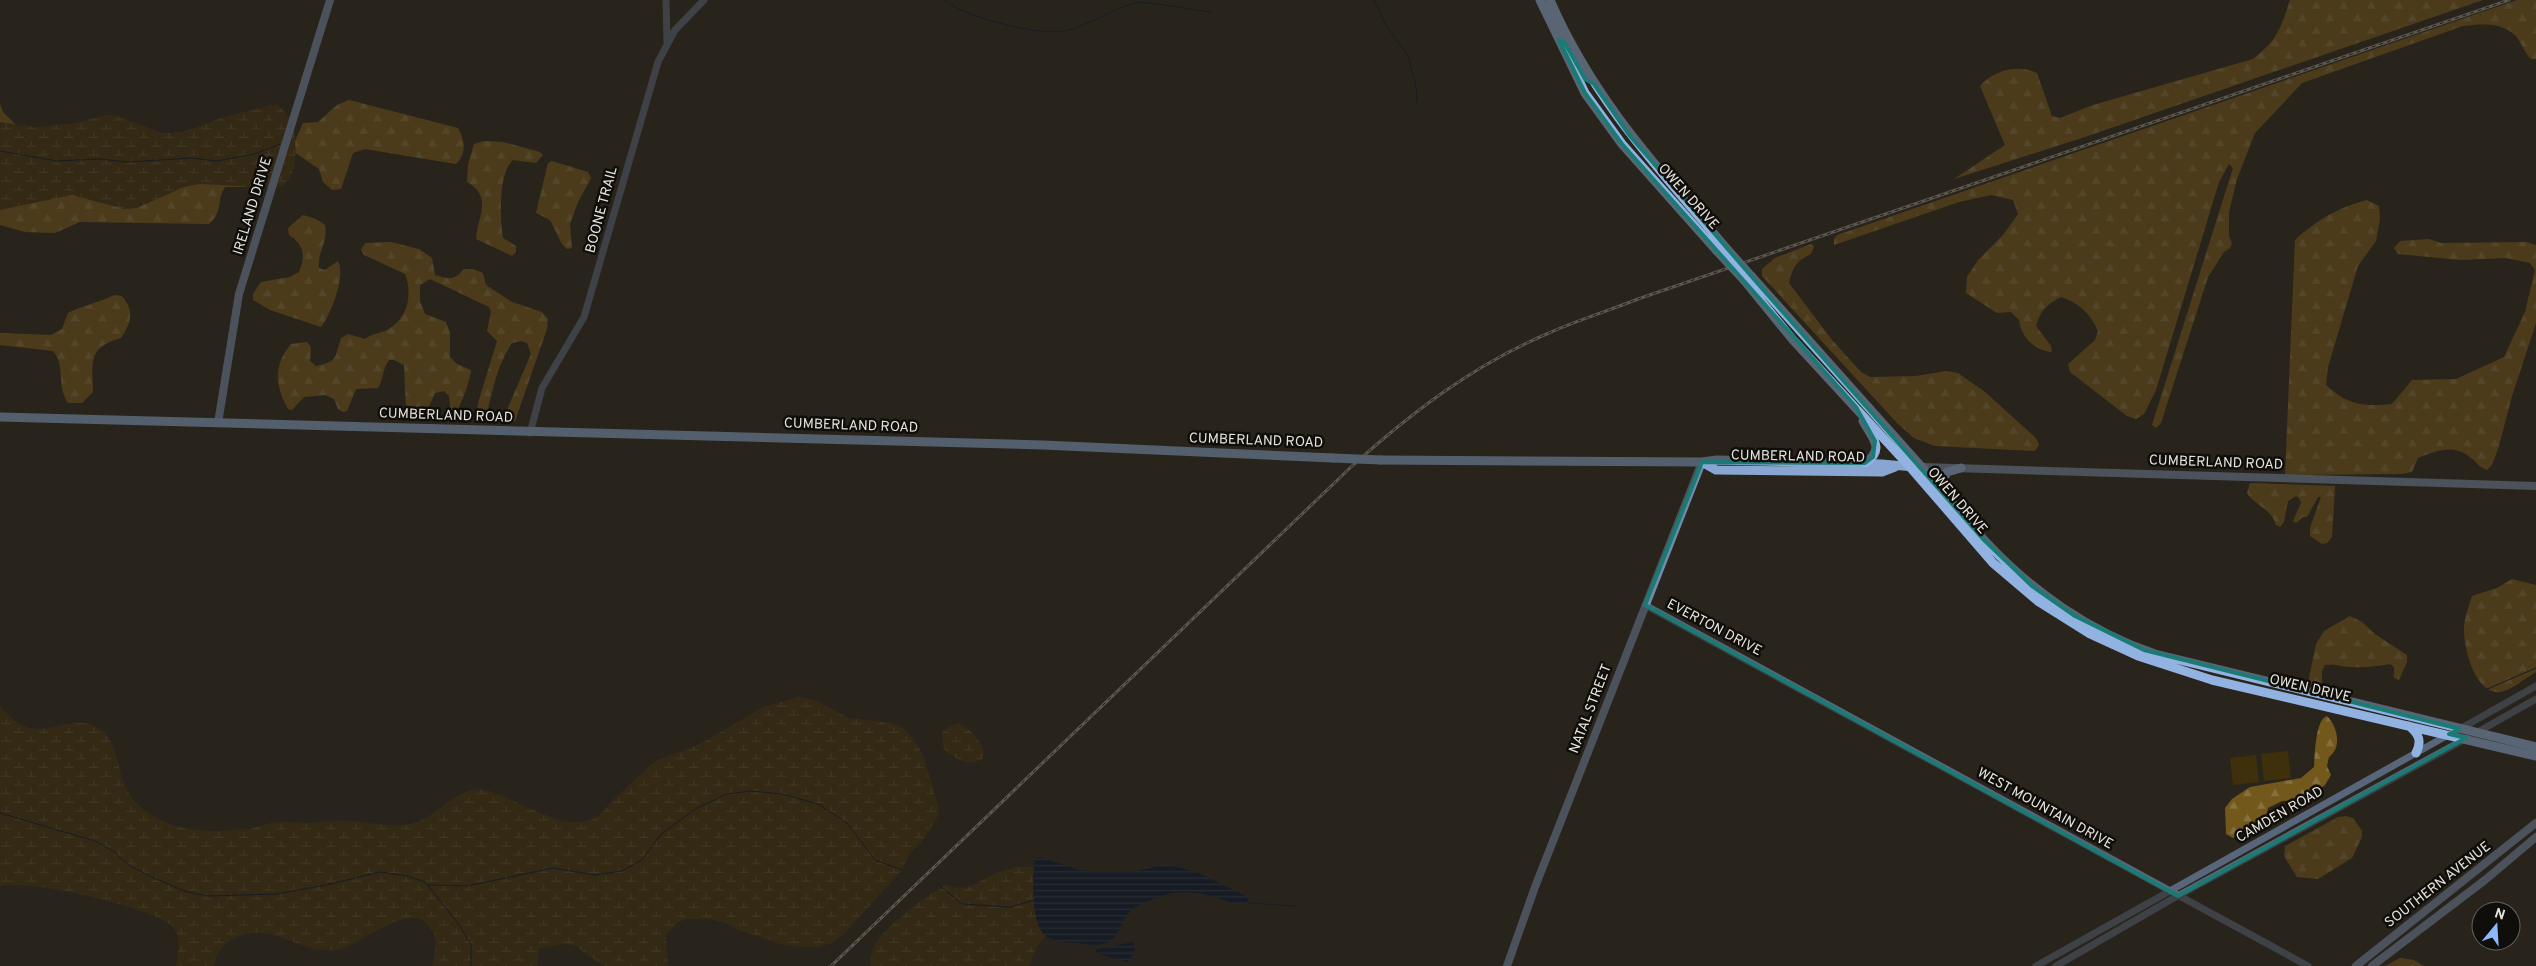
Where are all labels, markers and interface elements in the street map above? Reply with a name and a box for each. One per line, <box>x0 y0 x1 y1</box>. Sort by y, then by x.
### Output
street label: IRELAND DRIVE <box>230 155 276 257</box>
street label: OWEN DRIVE <box>1654 161 1722 233</box>
street label: BOONE TRAIL <box>582 165 622 255</box>
street label: CUMBERLAND ROAD <box>379 405 513 427</box>
street label: CUMBERLAND ROAD <box>784 415 918 437</box>
street label: CUMBERLAND ROAD <box>1189 430 1323 452</box>
street label: CUMBERLAND ROAD <box>1731 447 1865 467</box>
street label: CUMBERLAND ROAD <box>2149 452 2283 474</box>
street label: OWEN DRIVE <box>1923 464 1991 538</box>
street label: EVERTON DRIVE <box>1664 596 1764 660</box>
street label: NATAL STREET <box>1566 662 1616 756</box>
street label: OWEN DRIVE <box>2268 671 2352 707</box>
street label: WEST MOUNTAIN DRIVE <box>1974 765 2116 853</box>
street label: CAMDEN ROAD <box>2233 783 2327 847</box>
street label: SOUTHERN AVENUE <box>2382 838 2494 932</box>
north arrow <box>2471 901 2521 951</box>
text: N <box>2492 905 2507 925</box>

